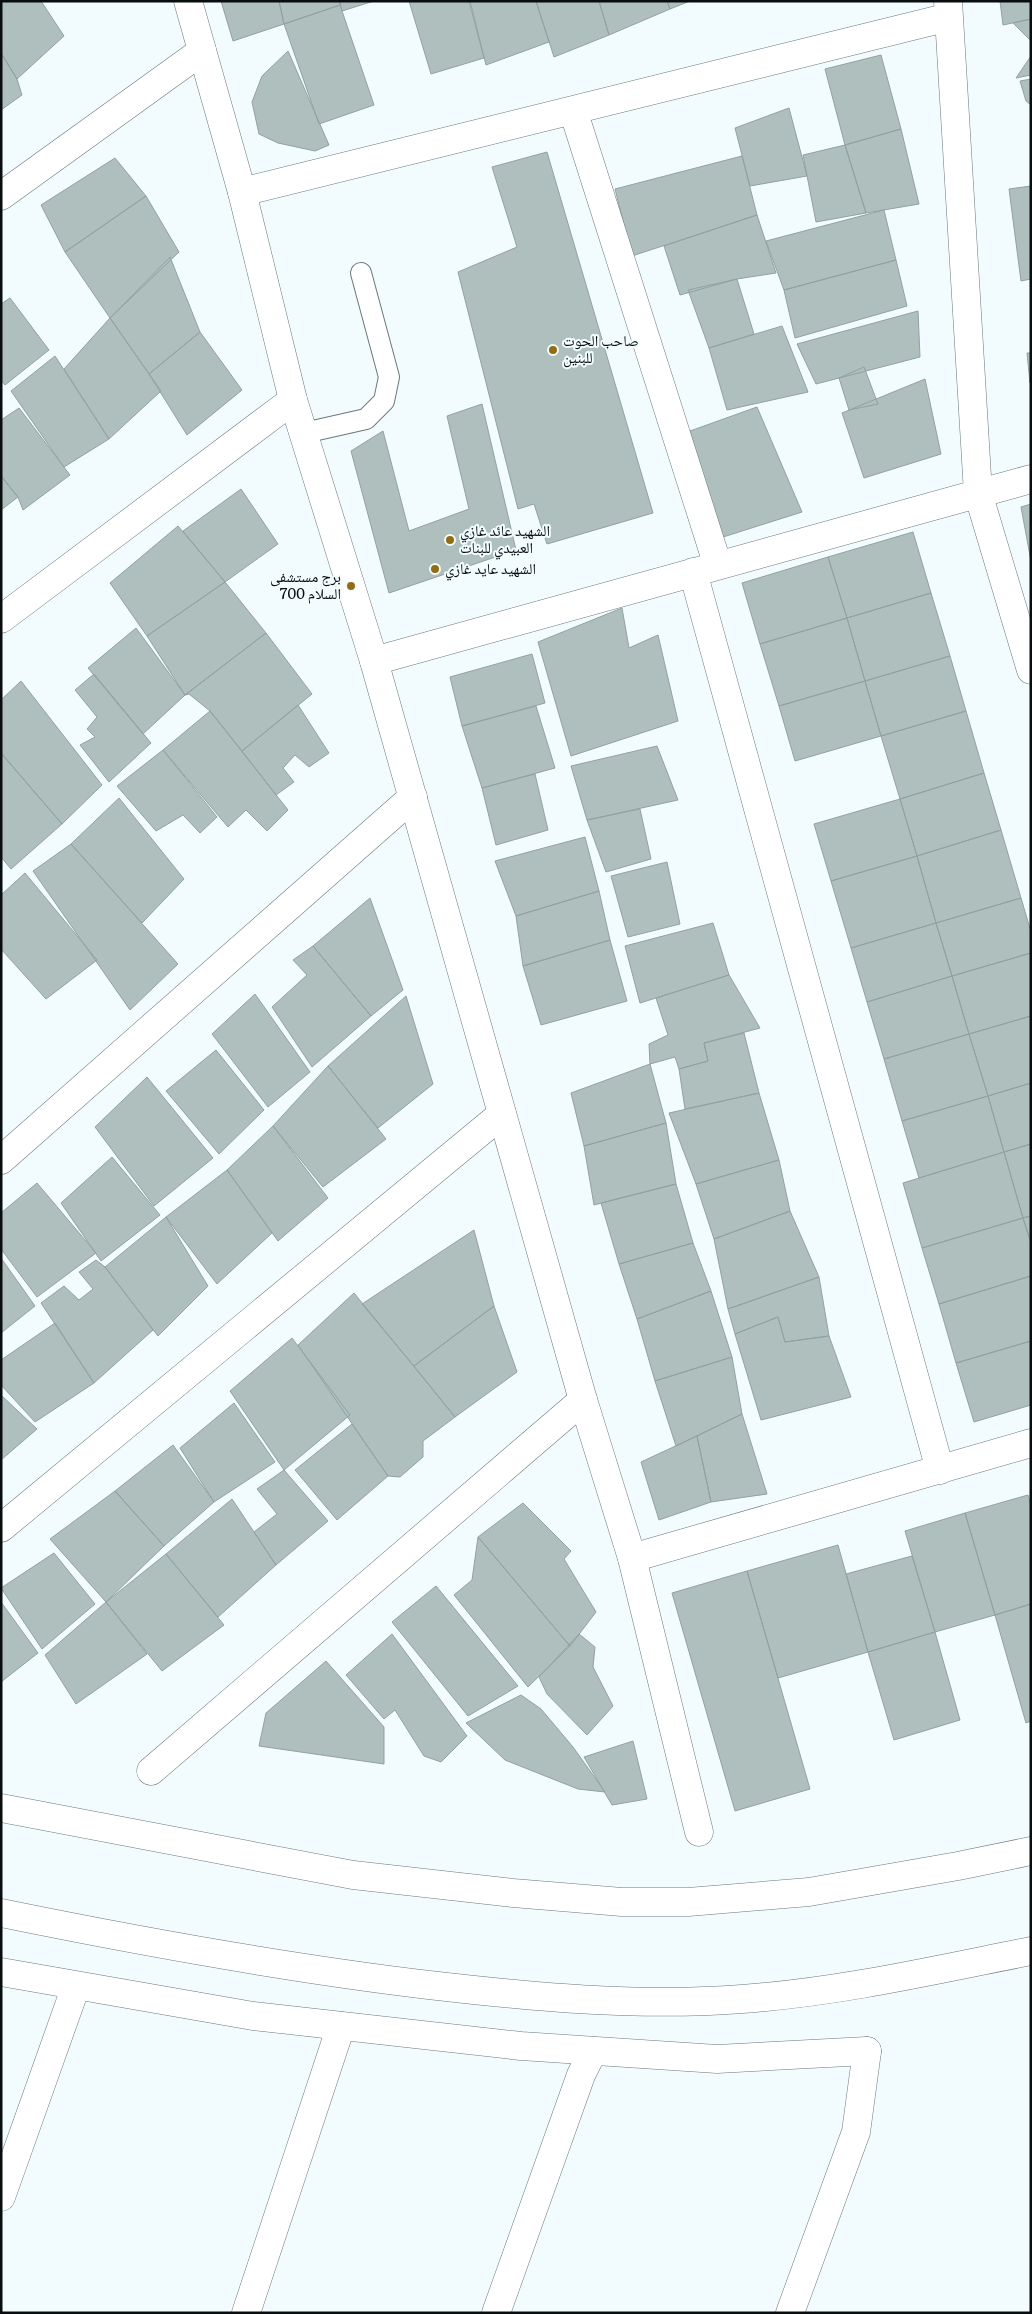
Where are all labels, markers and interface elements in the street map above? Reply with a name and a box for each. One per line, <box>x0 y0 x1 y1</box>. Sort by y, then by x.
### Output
place label: صاحب الحوت للبنين <box>563 328 639 368</box>
marker: صاحب الحوت للبنين <box>547 344 559 356</box>
place label: الشهيد عائد غازي العبيدي للبنات <box>460 518 550 560</box>
marker: الشهيد عائد غازي العبيدي للبنات <box>444 534 456 546</box>
place label: الشهيد عايد غازي <box>445 556 536 581</box>
marker: الشهيد عايد غازي <box>429 563 441 575</box>
place label: برج مستشفى السلام 700 <box>270 564 341 604</box>
marker: برج مستشفى السلام 700 <box>345 580 357 592</box>

